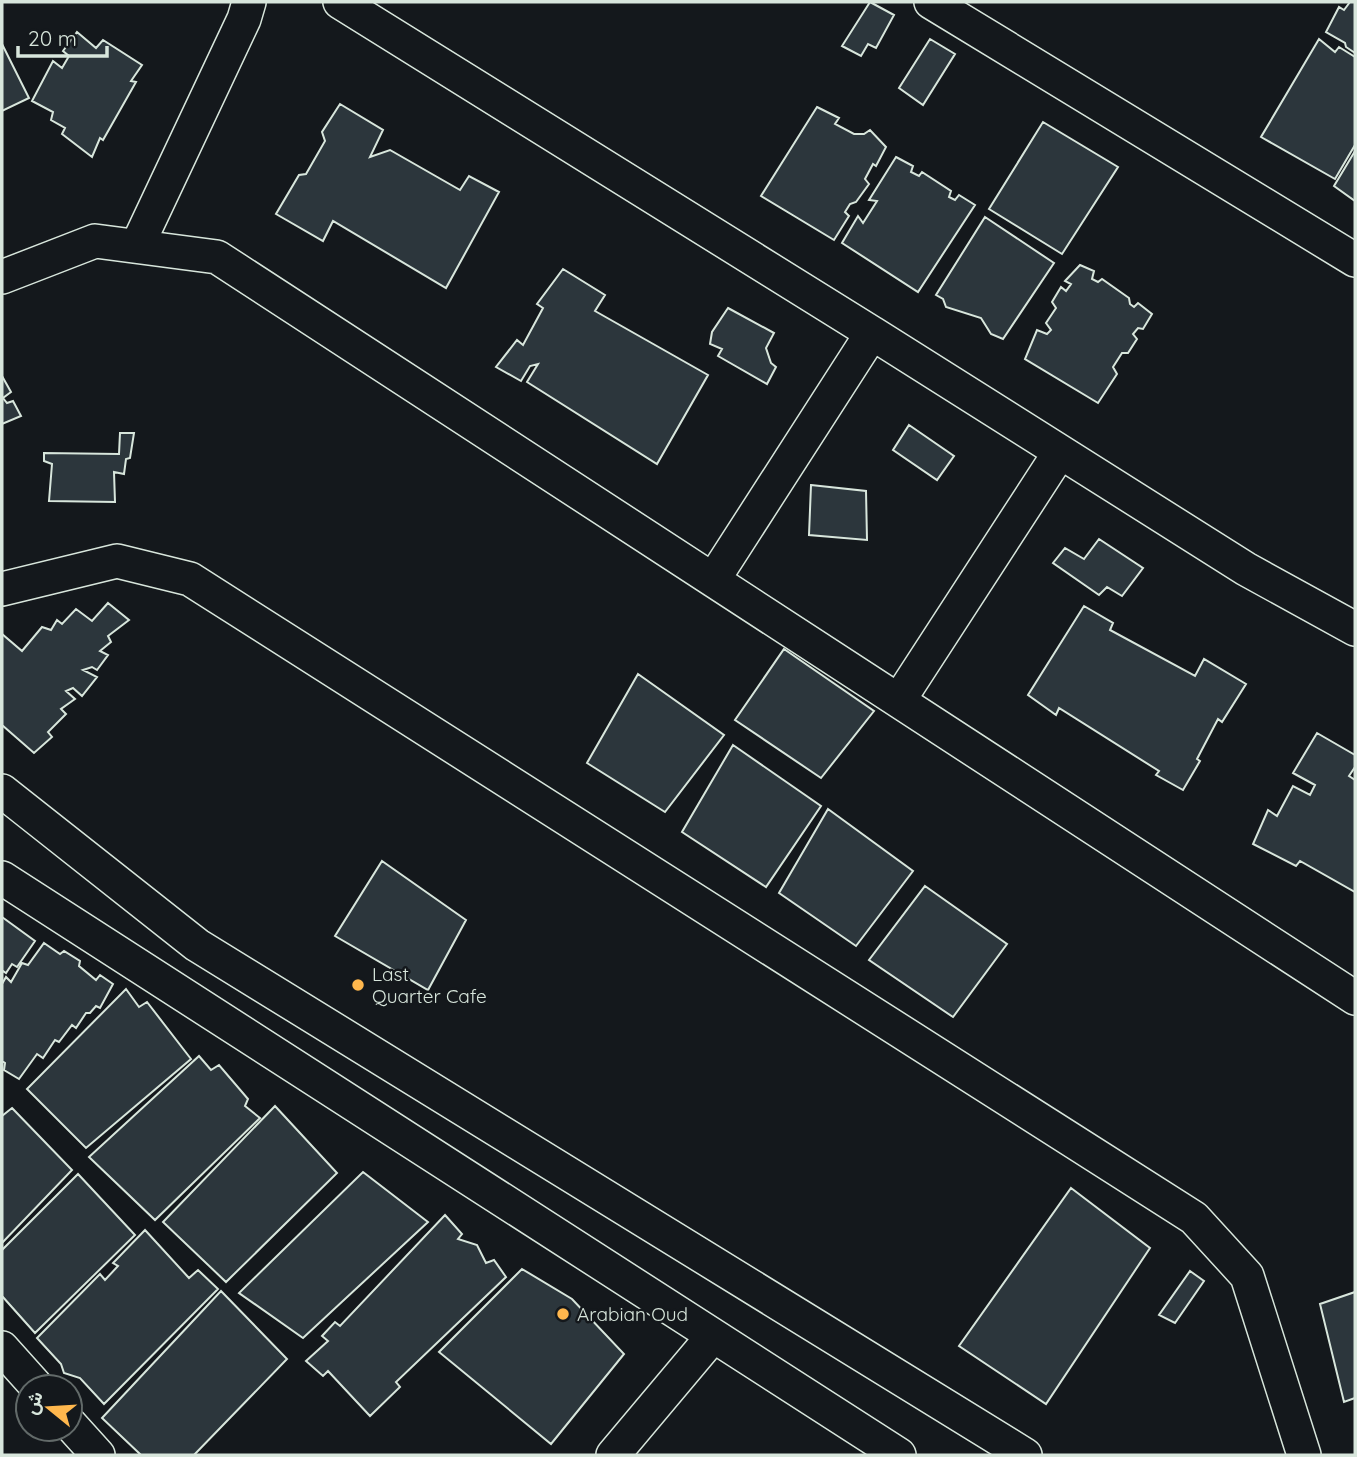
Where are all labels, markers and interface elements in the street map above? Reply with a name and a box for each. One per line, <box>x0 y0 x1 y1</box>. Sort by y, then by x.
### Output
scale bar <box>18 14 107 58</box>
text: 20 m <box>28 25 77 51</box>
place label: Last Quarter Cafe <box>372 962 487 1008</box>
marker: Last Quarter Cafe <box>350 977 366 993</box>
place label: Arabian Oud <box>577 1302 688 1326</box>
marker: Arabian Oud <box>555 1306 571 1322</box>
north arrow <box>14 1373 84 1443</box>
text: ش <box>18 1388 48 1417</box>

